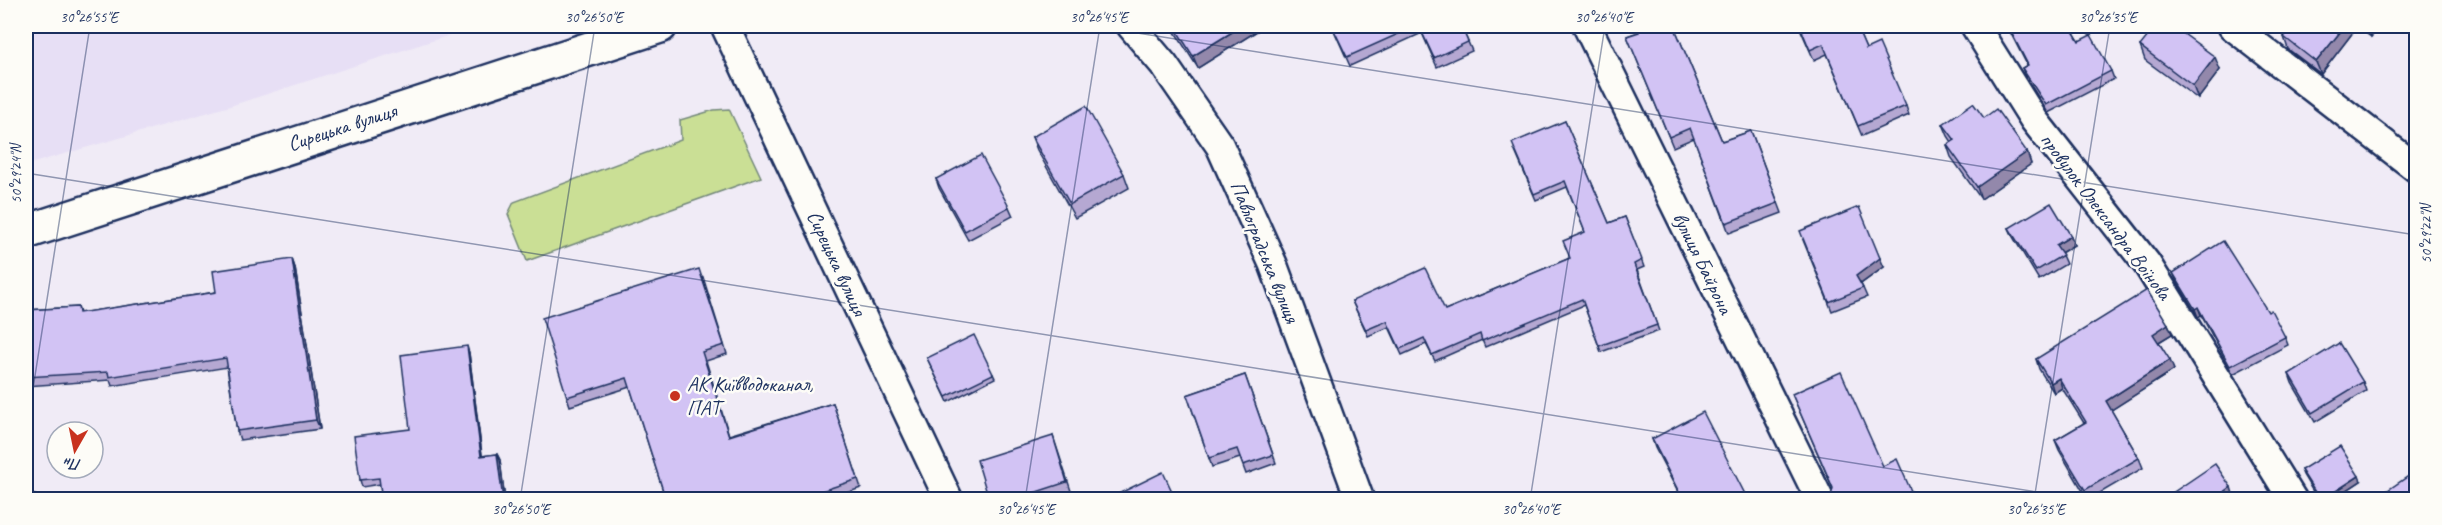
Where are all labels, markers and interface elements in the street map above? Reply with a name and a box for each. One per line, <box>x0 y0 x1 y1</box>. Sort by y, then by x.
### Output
text: 30°26'55"E <box>60 8 120 27</box>
text: 30°26'50"E <box>565 8 625 27</box>
text: 30°26'45"E <box>1070 8 1130 27</box>
text: 30°26'40"E <box>1575 8 1635 27</box>
text: 30°26'35"E <box>2079 8 2139 27</box>
street label: Сирецька вулиця <box>284 97 401 157</box>
street label: провулок Олександра Воїнова <box>2035 127 2178 306</box>
text: 50°29'24"N <box>7 141 26 204</box>
street label: Павлоградська вулиця <box>1225 177 1306 328</box>
text: 50°29'22"N <box>2417 201 2436 264</box>
street label: Сирецька вулиця <box>801 206 873 321</box>
street label: вулиця Байрона <box>1667 208 1740 320</box>
place label: АК Київводоканал, ПАТ <box>687 371 813 421</box>
marker: АК Київводоканал, ПАТ <box>668 389 682 403</box>
north arrow <box>45 420 105 480</box>
text: Пн <box>62 452 83 475</box>
text: 30°26'50"E <box>492 500 552 519</box>
text: 30°26'45"E <box>997 500 1057 519</box>
text: 30°26'40"E <box>1502 500 1562 519</box>
text: 30°26'35"E <box>2007 500 2067 519</box>

